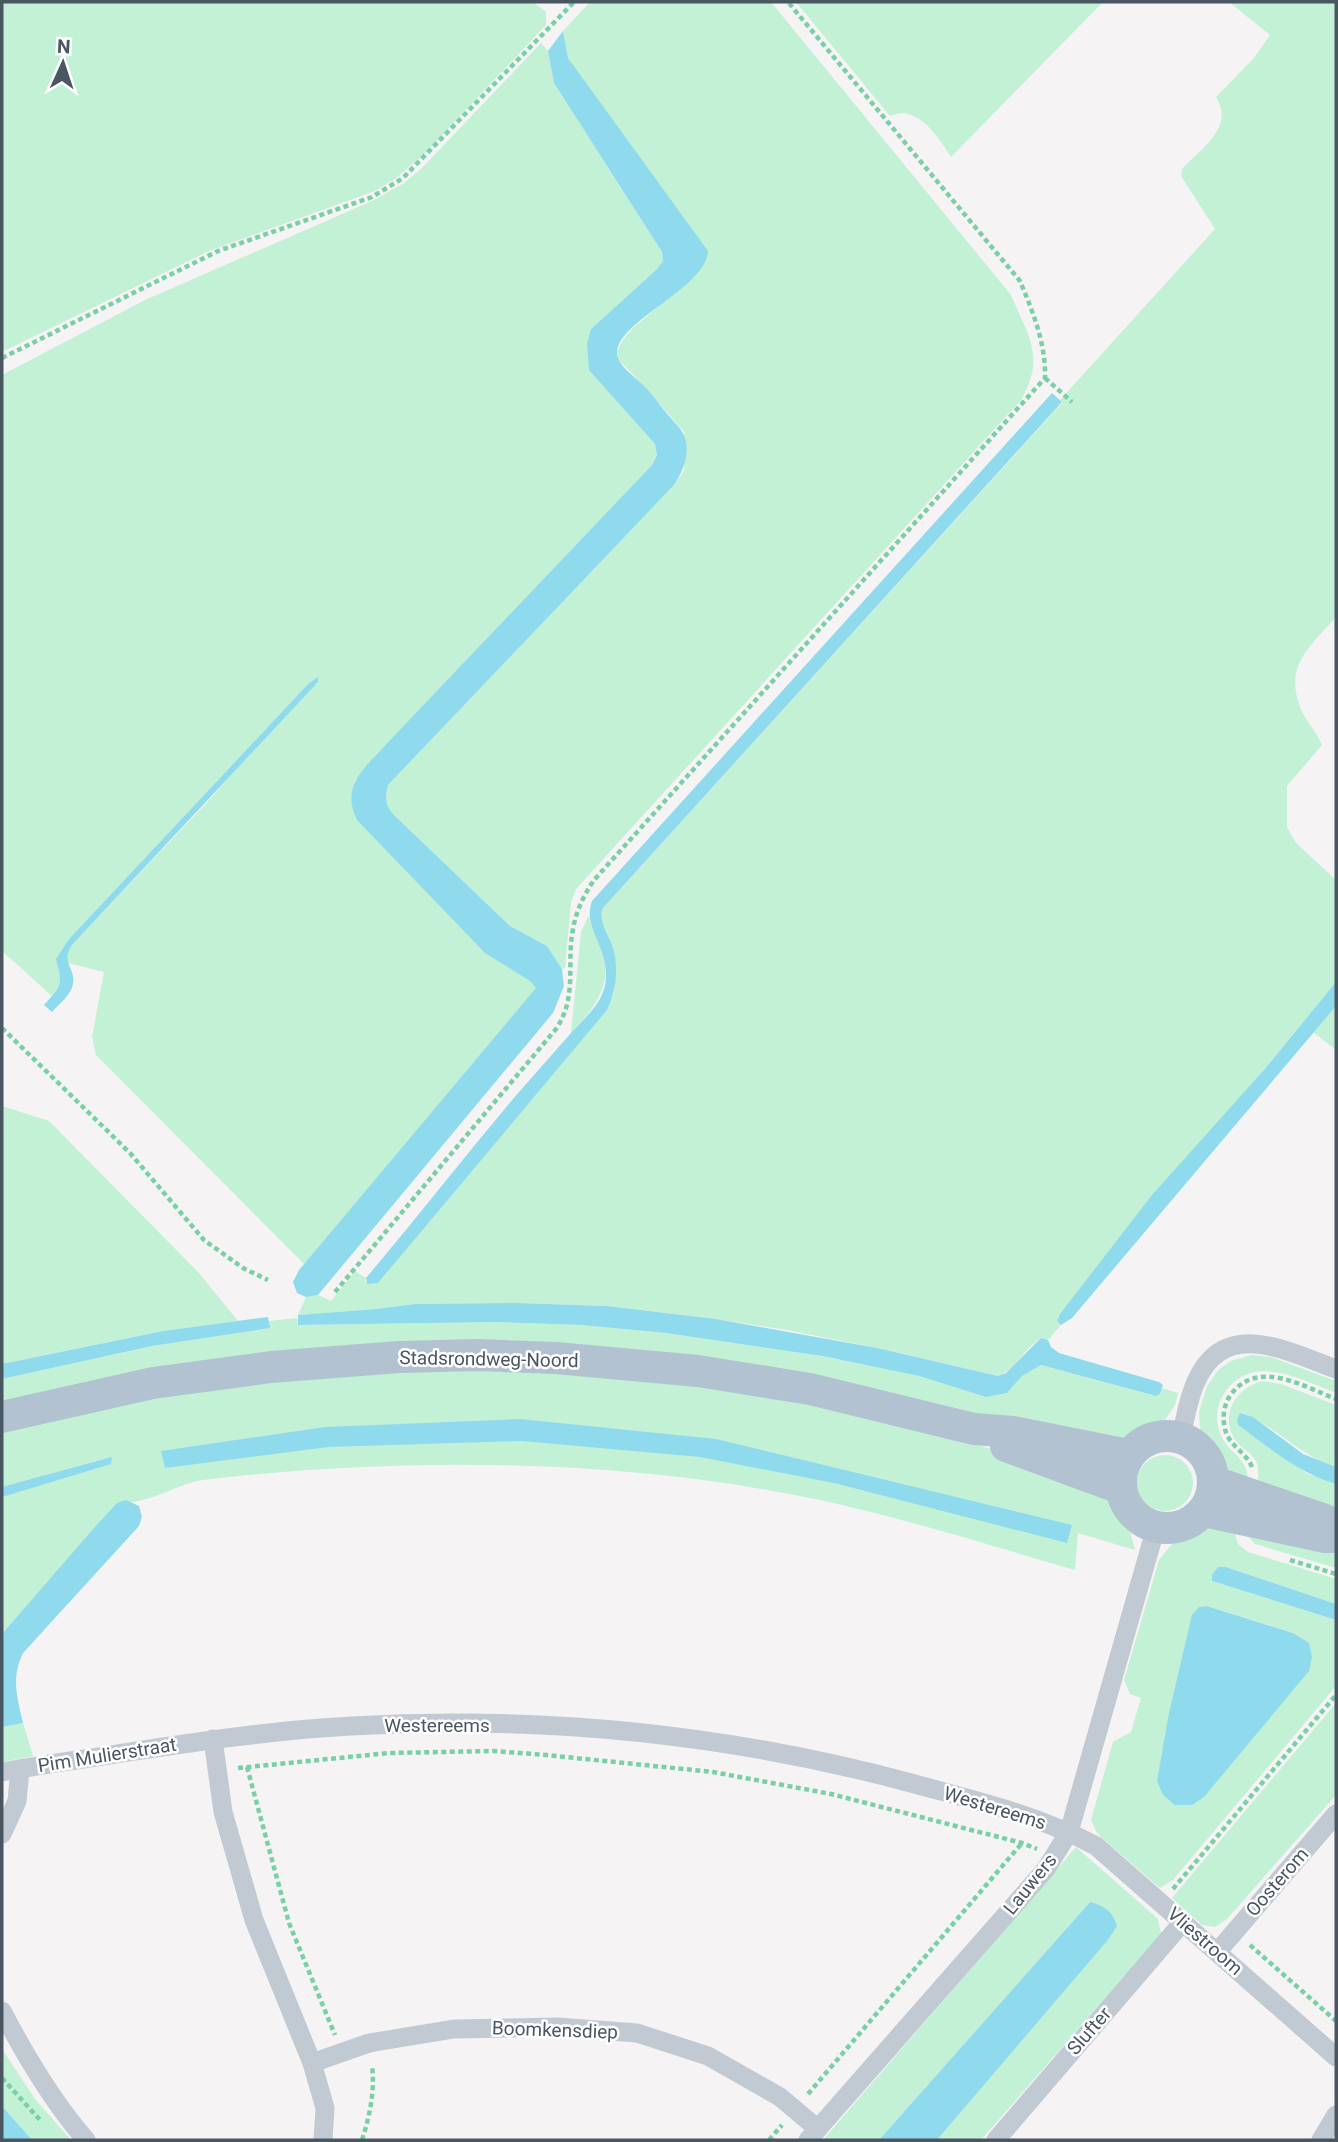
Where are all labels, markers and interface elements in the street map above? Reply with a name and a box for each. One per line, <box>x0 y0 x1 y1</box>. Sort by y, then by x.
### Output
north arrow <box>28 28 98 98</box>
text: N <box>57 35 71 58</box>
street label: Stadsrondweg-Noord <box>399 1346 579 1372</box>
street label: Westereems <box>384 1714 490 1737</box>
street label: Pim Mulierstraat <box>36 1733 178 1777</box>
street label: Westereems <box>941 1782 1049 1834</box>
street label: Oosterom <box>1241 1843 1313 1921</box>
street label: Lauwers <box>999 1849 1061 1919</box>
street label: Vliestroom <box>1163 1902 1247 1980</box>
street label: Slufter <box>1062 2002 1116 2060</box>
street label: Boomkensdiep <box>492 2016 618 2044</box>

